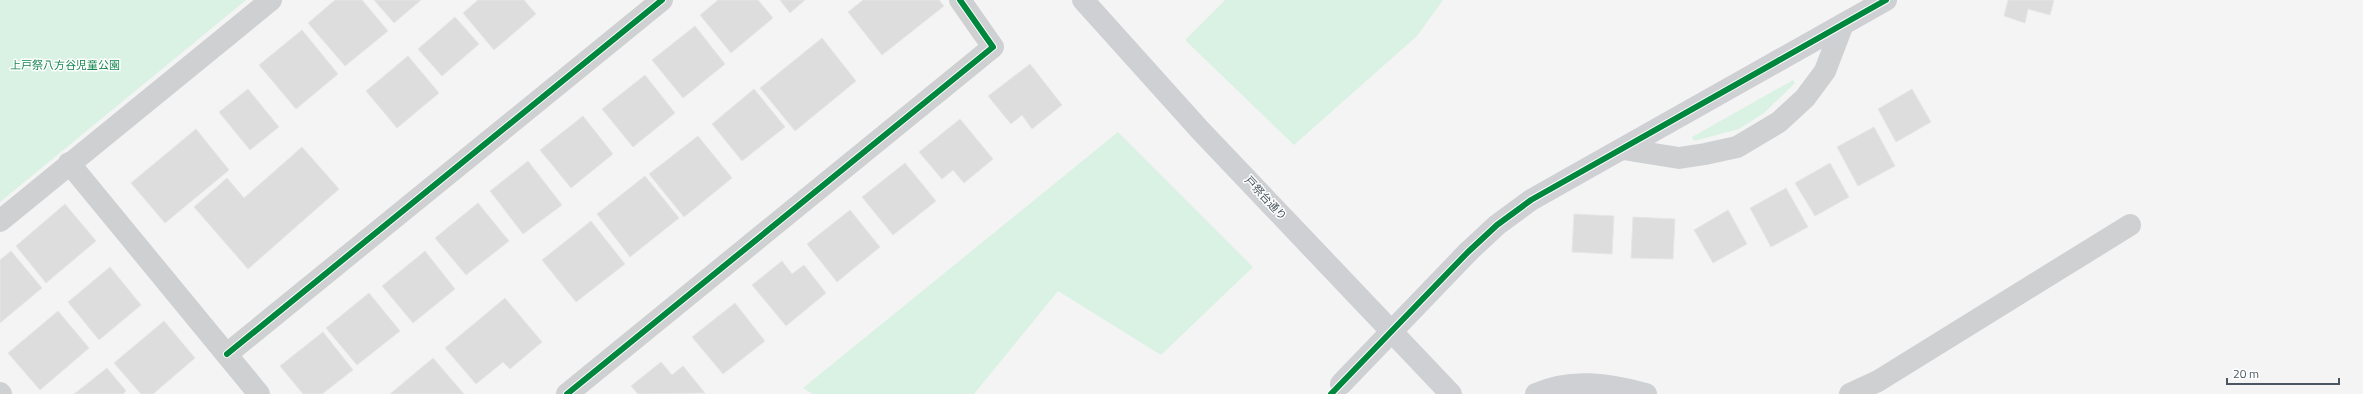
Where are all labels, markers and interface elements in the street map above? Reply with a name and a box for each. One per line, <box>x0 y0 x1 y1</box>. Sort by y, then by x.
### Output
park label: 上戸祭八方谷児童公園 <box>10 57 120 73</box>
street label: 戸祭台通り <box>1241 172 1291 224</box>
scale bar <box>2227 360 2339 386</box>
text: 20 m <box>2233 364 2259 383</box>

